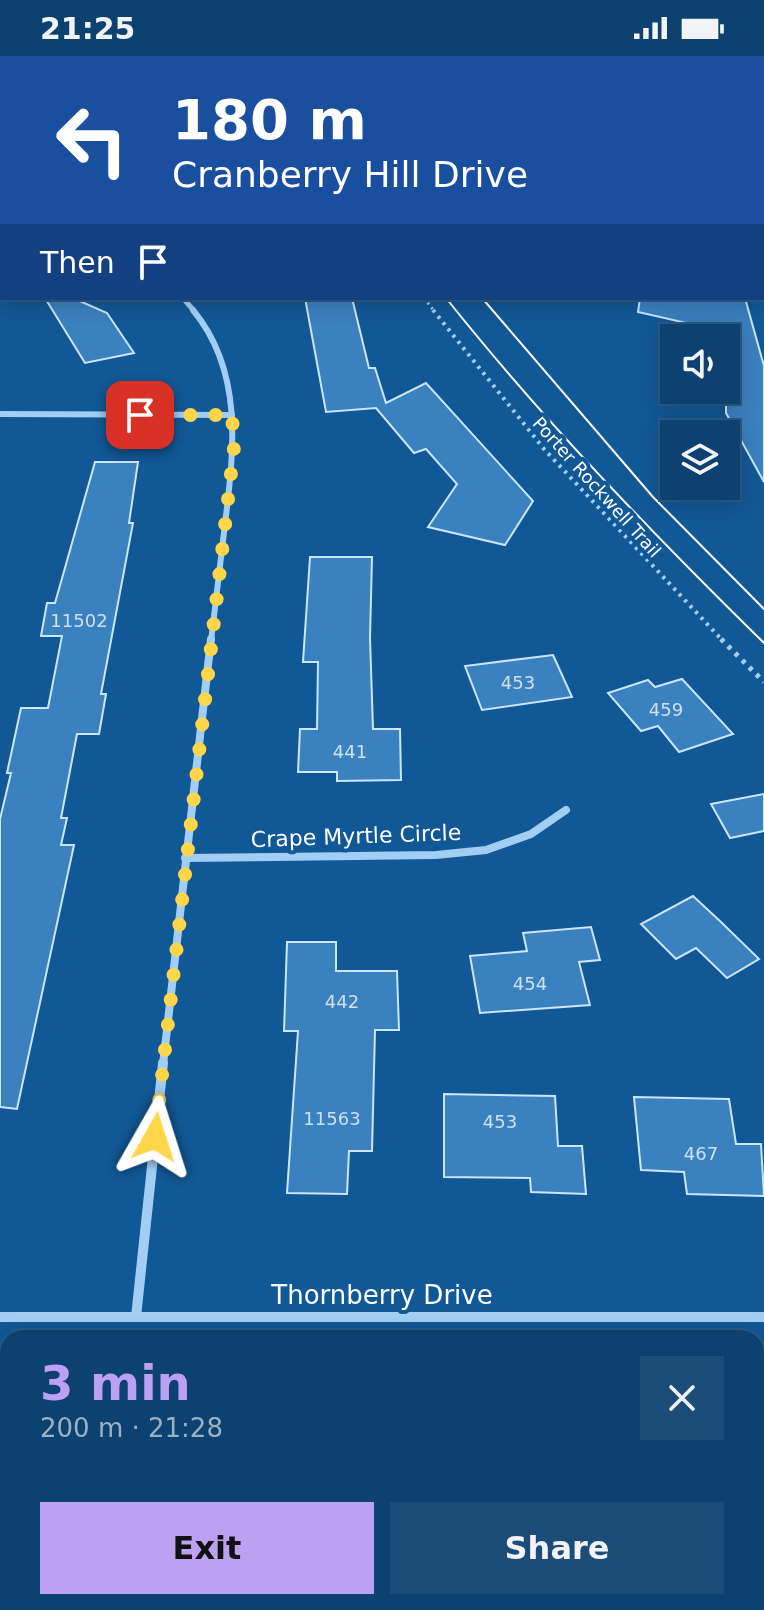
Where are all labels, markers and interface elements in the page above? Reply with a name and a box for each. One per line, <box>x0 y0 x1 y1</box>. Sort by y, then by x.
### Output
text: 21:25 <box>40 11 136 46</box>
text: 180 m <box>172 87 367 152</box>
icon: left <box>40 88 144 192</box>
text: Cranberry Hill Drive <box>172 154 528 195</box>
icon: arrive <box>131 240 175 284</box>
text: Then <box>40 245 115 280</box>
map controls <box>660 324 740 500</box>
button: sound <box>660 324 740 404</box>
pin <box>106 381 174 449</box>
icon: arrive <box>118 393 162 437</box>
street label: Porter Rockwell Trail <box>529 413 665 561</box>
button: layers <box>660 420 740 500</box>
house number: 11502 <box>50 610 108 631</box>
house number: 453 <box>501 672 535 693</box>
house number: 459 <box>649 699 683 720</box>
house number: 441 <box>333 741 367 762</box>
street label: Crape Myrtle Circle <box>250 820 462 852</box>
house number: 454 <box>513 973 547 994</box>
house number: 442 <box>325 991 359 1012</box>
position arrow <box>113 1095 197 1179</box>
house number: 11563 <box>303 1108 361 1129</box>
house number: 453 <box>483 1111 517 1132</box>
house number: 467 <box>684 1143 718 1164</box>
street label: Thornberry Drive <box>270 1280 493 1310</box>
text: 3 min <box>40 1355 191 1411</box>
button: close <box>640 1356 724 1440</box>
text: 200 m · 21:28 <box>40 1413 223 1443</box>
button: Exit <box>40 1502 374 1594</box>
button: Share <box>390 1502 724 1594</box>

